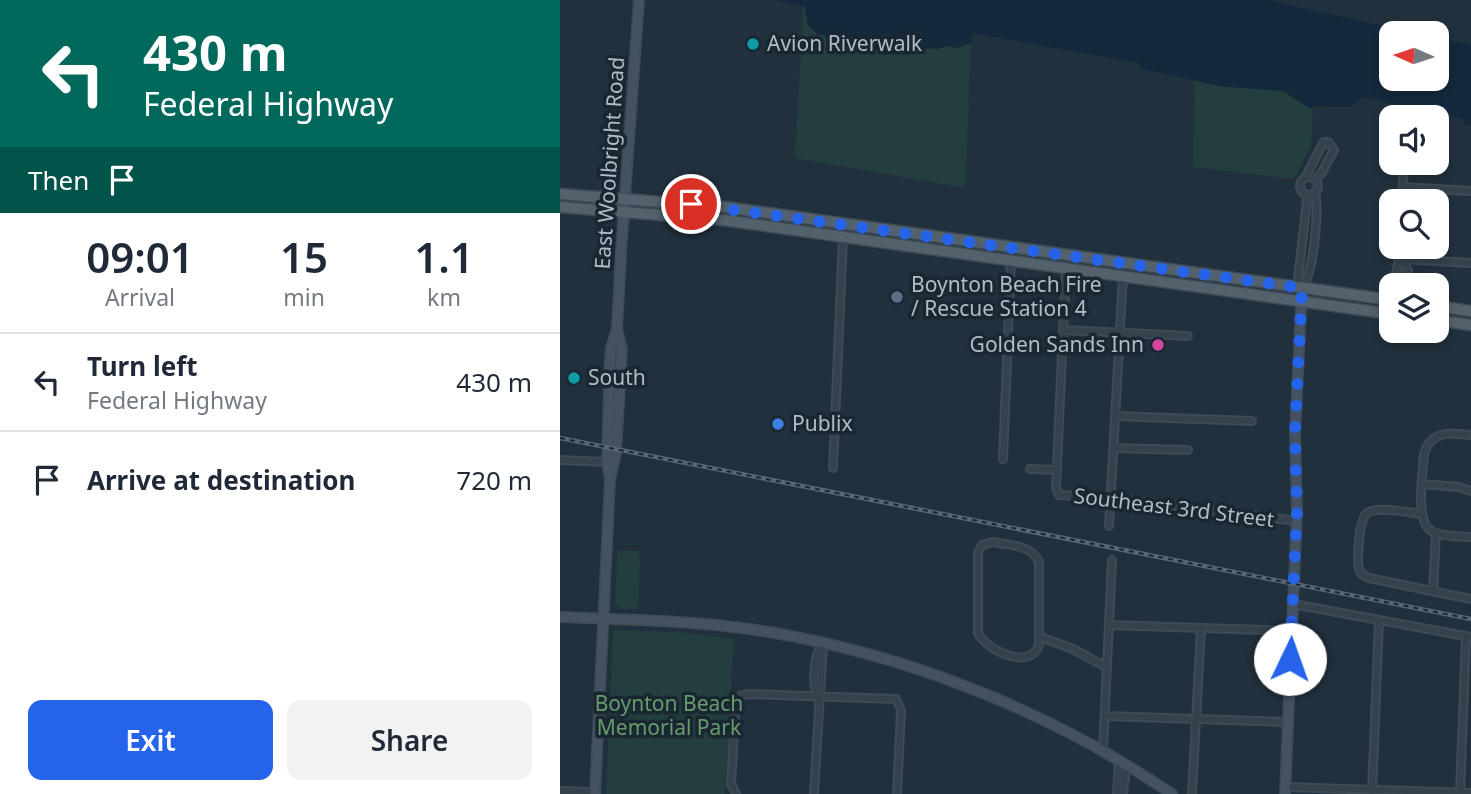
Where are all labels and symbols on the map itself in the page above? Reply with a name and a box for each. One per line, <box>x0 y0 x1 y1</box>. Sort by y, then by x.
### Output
north arrow <box>1379 21 1449 91</box>
place label: Avion Riverwalk <box>767 29 923 57</box>
marker: Avion Riverwalk <box>745 36 761 52</box>
street label: East Woolbright Road <box>588 56 630 270</box>
pin <box>661 174 721 234</box>
place label: Boynton Beach Fire / Rescue Station 4 <box>911 270 1102 322</box>
marker: Boynton Beach Fire / Rescue Station 4 <box>889 289 905 305</box>
place label: Golden Sands Inn <box>970 330 1144 358</box>
marker: Golden Sands Inn <box>1150 337 1166 353</box>
place label: South <box>588 363 646 391</box>
marker: South <box>566 370 582 386</box>
place label: Publix <box>792 409 853 437</box>
marker: Publix <box>770 416 786 432</box>
street label: Southeast 3rd Street <box>1072 481 1276 533</box>
position arrow <box>1253 622 1327 696</box>
park label: Boynton Beach Memorial Park <box>595 689 743 741</box>

